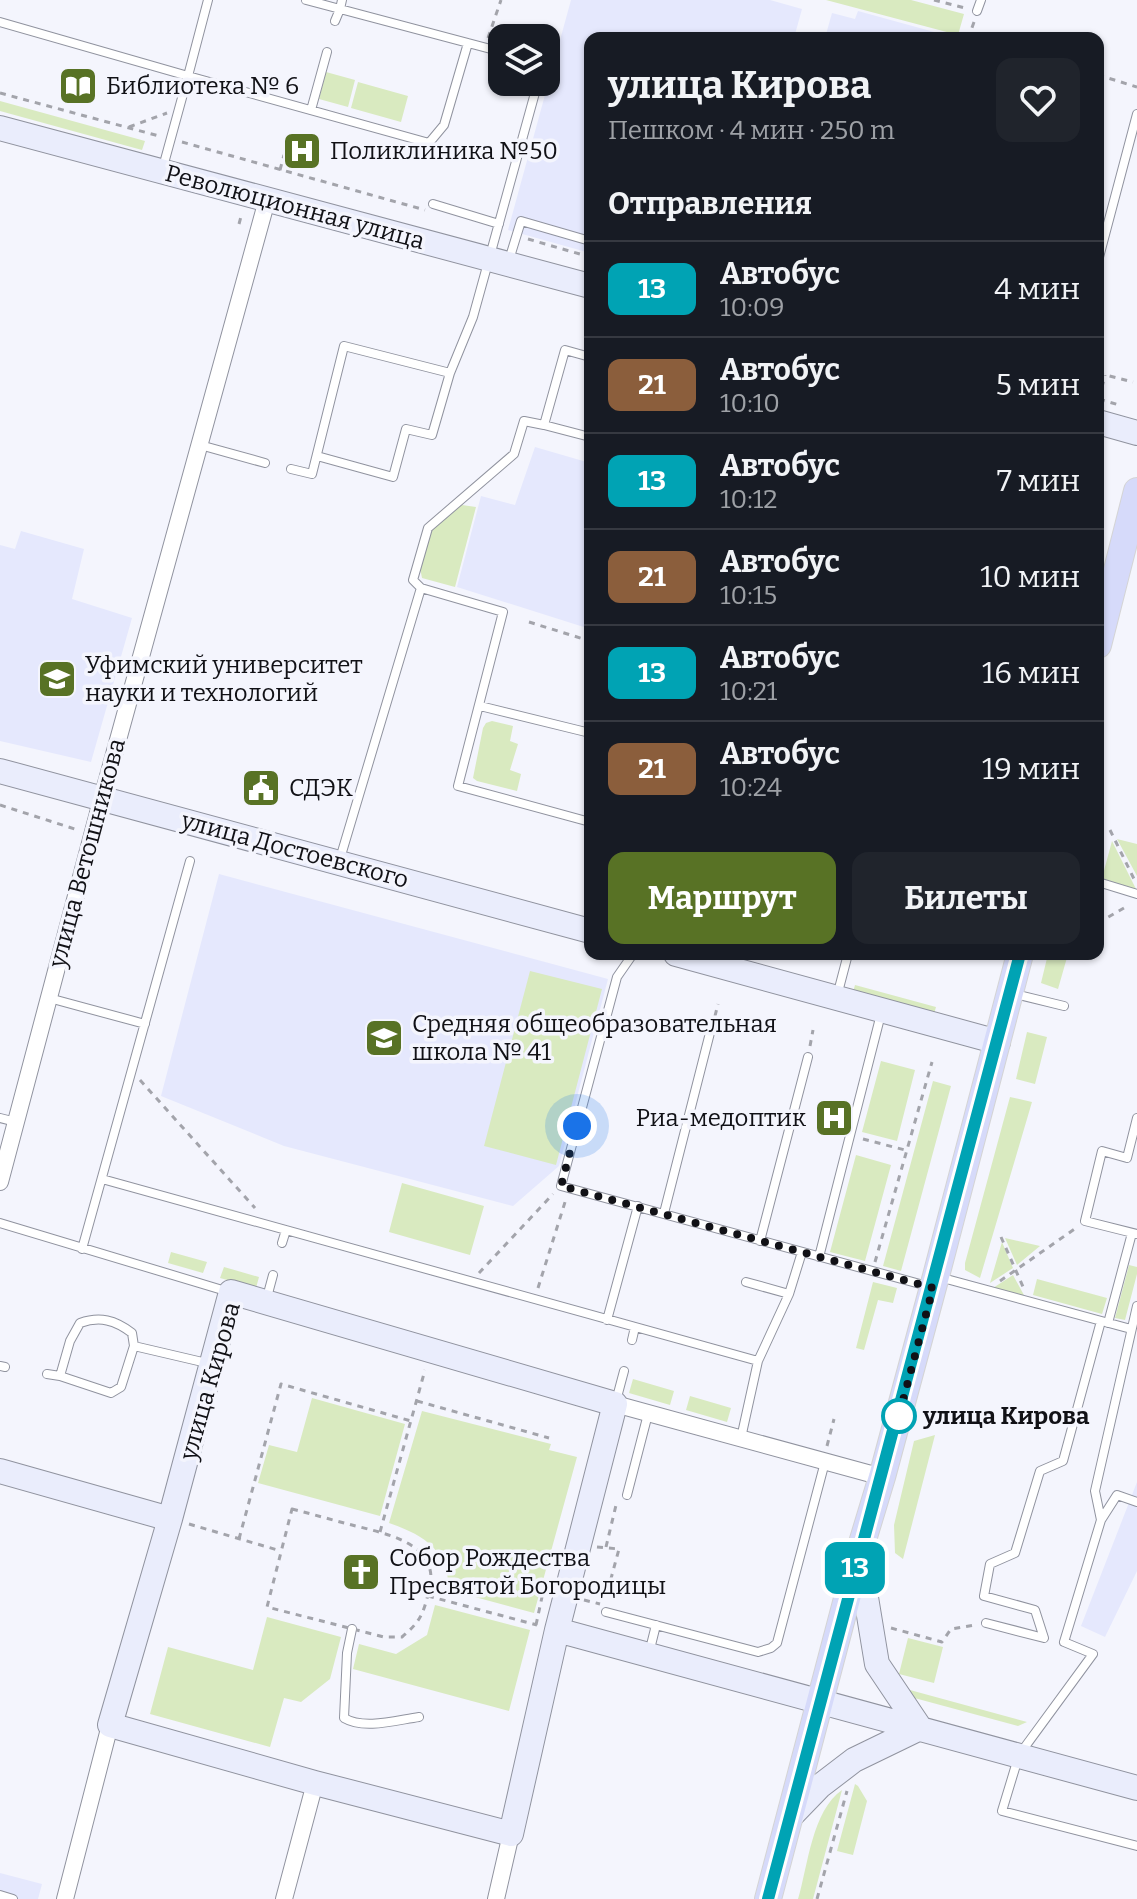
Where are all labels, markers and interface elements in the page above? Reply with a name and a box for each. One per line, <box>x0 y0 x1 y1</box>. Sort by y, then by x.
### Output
map controls <box>488 24 560 96</box>
button: layers <box>488 24 560 96</box>
button: heart <box>996 58 1080 142</box>
text: улица Кирова <box>608 62 871 108</box>
library icon: Библиотека № 6 <box>57 65 99 107</box>
place label: Библиотека № 6 <box>106 72 299 100</box>
text: Пешком · 4 мин · 250 m <box>608 115 895 146</box>
hospital icon: Поликлиника №50 <box>281 130 323 172</box>
place label: Поликлиника №50 <box>330 137 558 165</box>
street label: Революционная улица <box>162 159 428 255</box>
text: Отправления <box>608 186 812 222</box>
text: Автобус <box>720 256 840 292</box>
text: 4 мин <box>994 271 1080 307</box>
text: 13 <box>638 272 666 305</box>
text: 10:09 <box>720 292 785 323</box>
text: Автобус <box>720 352 840 388</box>
text: 5 мин <box>996 367 1080 403</box>
text: 21 <box>638 368 666 401</box>
text: 10:10 <box>720 388 780 419</box>
text: Автобус <box>720 448 840 484</box>
text: 7 мин <box>997 463 1080 499</box>
text: 13 <box>638 464 666 497</box>
text: 10:12 <box>720 484 777 515</box>
text: Автобус <box>720 544 840 580</box>
text: 10 мин <box>980 559 1080 595</box>
text: 21 <box>638 560 666 593</box>
text: 10:15 <box>720 580 777 611</box>
text: Автобус <box>720 640 840 676</box>
place label: Уфимский университет науки и технологий <box>85 651 363 707</box>
text: 16 мин <box>982 655 1080 691</box>
text: 13 <box>638 656 666 689</box>
school or university icon: Уфимский университет науки и технологий <box>36 658 78 700</box>
text: 10:21 <box>720 676 777 707</box>
street label: улица Ветошникова <box>43 735 131 972</box>
text: Автобус <box>720 736 840 772</box>
text: 19 мин <box>982 751 1080 787</box>
text: 21 <box>638 752 666 785</box>
public building icon: СДЭК <box>240 767 282 809</box>
text: 10:24 <box>720 772 782 803</box>
place label: СДЭК <box>289 774 353 802</box>
street label: улица Достоевского <box>178 806 411 894</box>
button: Маршрут <box>608 852 836 944</box>
button: Билеты <box>852 852 1080 944</box>
place label: Средняя общеобразовательная школа № 41 <box>412 1010 777 1066</box>
school or university icon: Средняя общеобразовательная школа № 41 <box>363 1017 405 1059</box>
hospital icon: Риа-медоптик <box>813 1097 855 1139</box>
place label: Риа-медоптик <box>636 1104 806 1132</box>
your location <box>557 1106 597 1146</box>
street label: улица Кирова <box>174 1299 246 1464</box>
marker: улица Кирова <box>882 1399 916 1433</box>
place label: улица Кирова <box>922 1402 1090 1430</box>
line badge: 13 <box>819 1542 891 1594</box>
place label: Собор Рождества Пресвятой Богородицы <box>389 1544 666 1600</box>
church icon: Собор Рождества Пресвятой Богородицы <box>340 1551 382 1593</box>
text: 13 <box>841 1551 869 1584</box>

